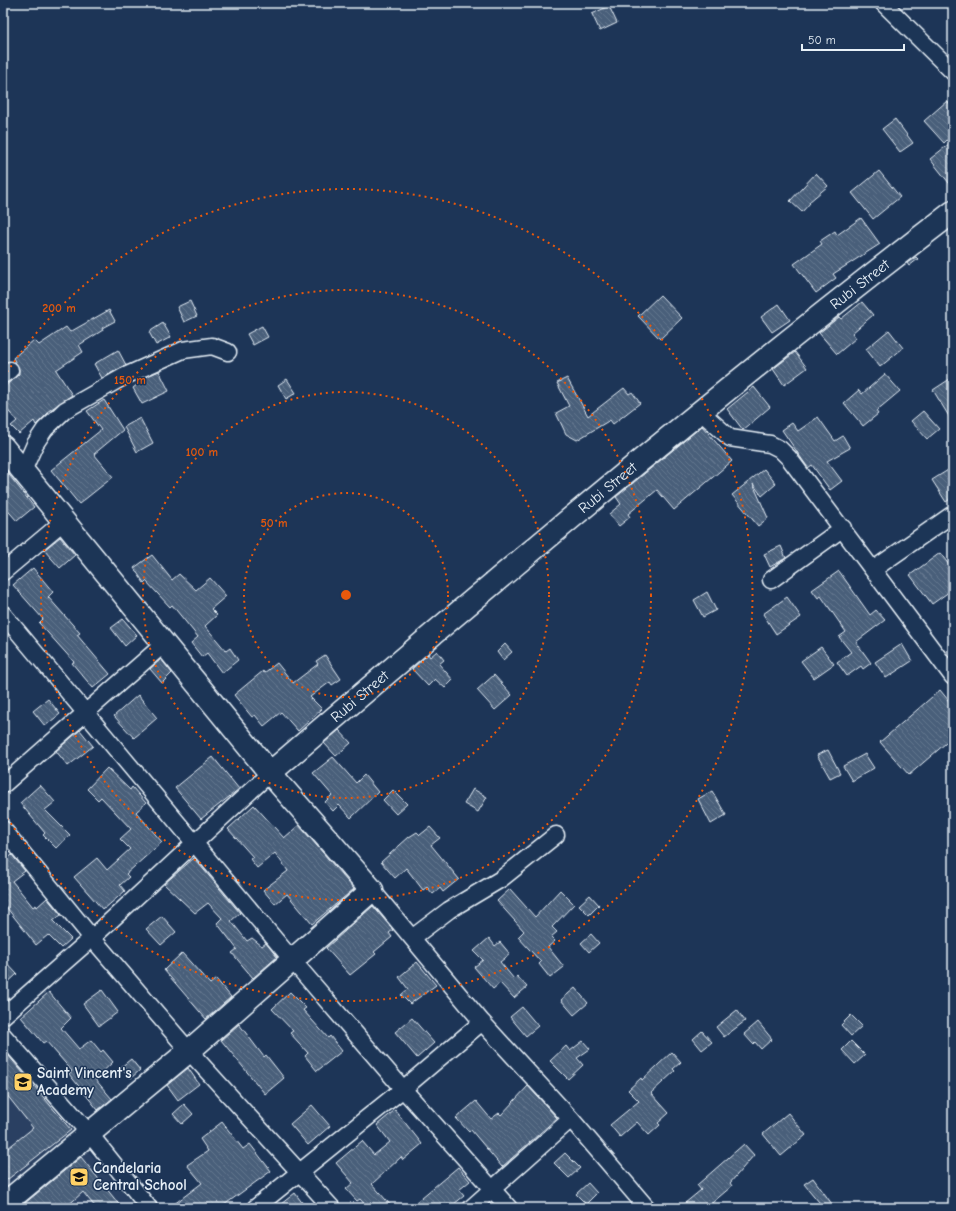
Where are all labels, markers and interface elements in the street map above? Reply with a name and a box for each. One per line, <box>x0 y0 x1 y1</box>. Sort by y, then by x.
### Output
scale bar <box>802 26 904 52</box>
text: 50 m <box>808 33 836 47</box>
street label: Rubi Street <box>826 255 894 313</box>
text: 200 m <box>42 301 76 315</box>
text: 150 m <box>114 373 146 387</box>
text: 100 m <box>186 445 218 459</box>
street label: Rubi Street <box>575 458 641 517</box>
text: 50 m <box>260 516 288 530</box>
centre of rings <box>339 588 353 602</box>
street label: Rubi Street <box>327 666 393 726</box>
place label: Saint Vincent's Academy <box>37 1064 132 1099</box>
school or university icon: Saint Vincent's Academy <box>12 1071 34 1093</box>
place label: Candelaria Central School <box>93 1159 187 1194</box>
school or university icon: Candelaria Central School <box>68 1166 90 1188</box>

